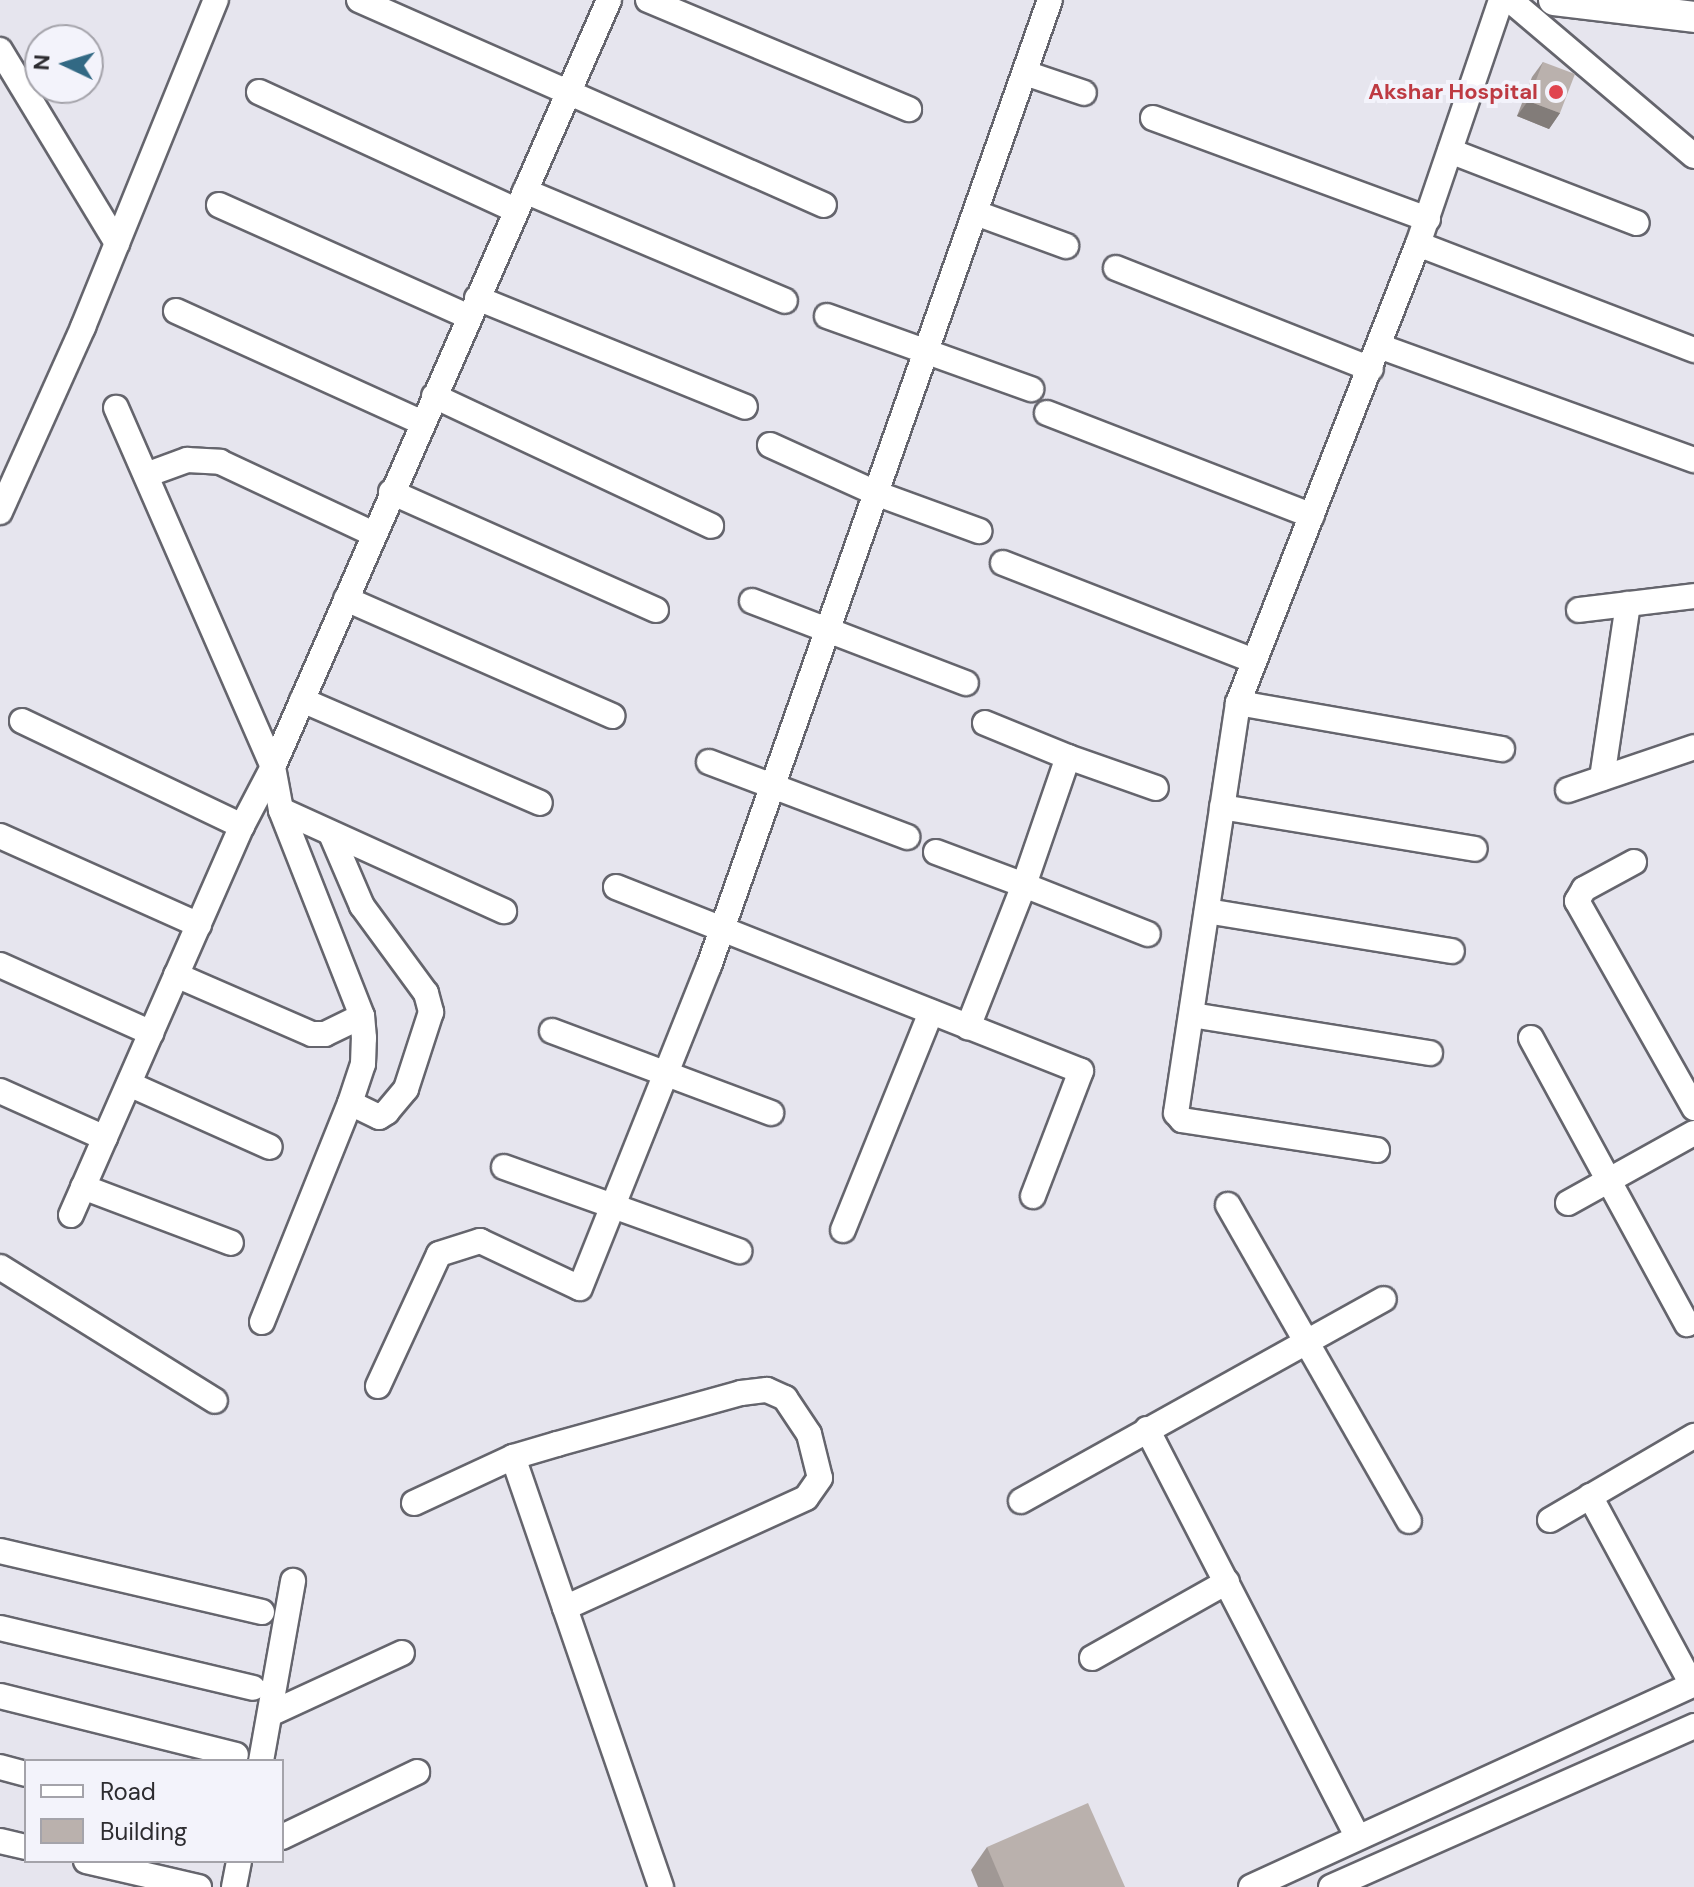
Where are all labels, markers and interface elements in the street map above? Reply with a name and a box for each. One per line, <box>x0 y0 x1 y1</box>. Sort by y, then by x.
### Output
north arrow <box>24 24 104 104</box>
text: N <box>27 53 57 71</box>
place label: Akshar Hospital <box>1368 79 1538 105</box>
marker: Akshar Hospital <box>1545 81 1567 103</box>
legend <box>24 1759 284 1863</box>
text: Road <box>100 1776 156 1807</box>
text: Building <box>100 1816 187 1847</box>

